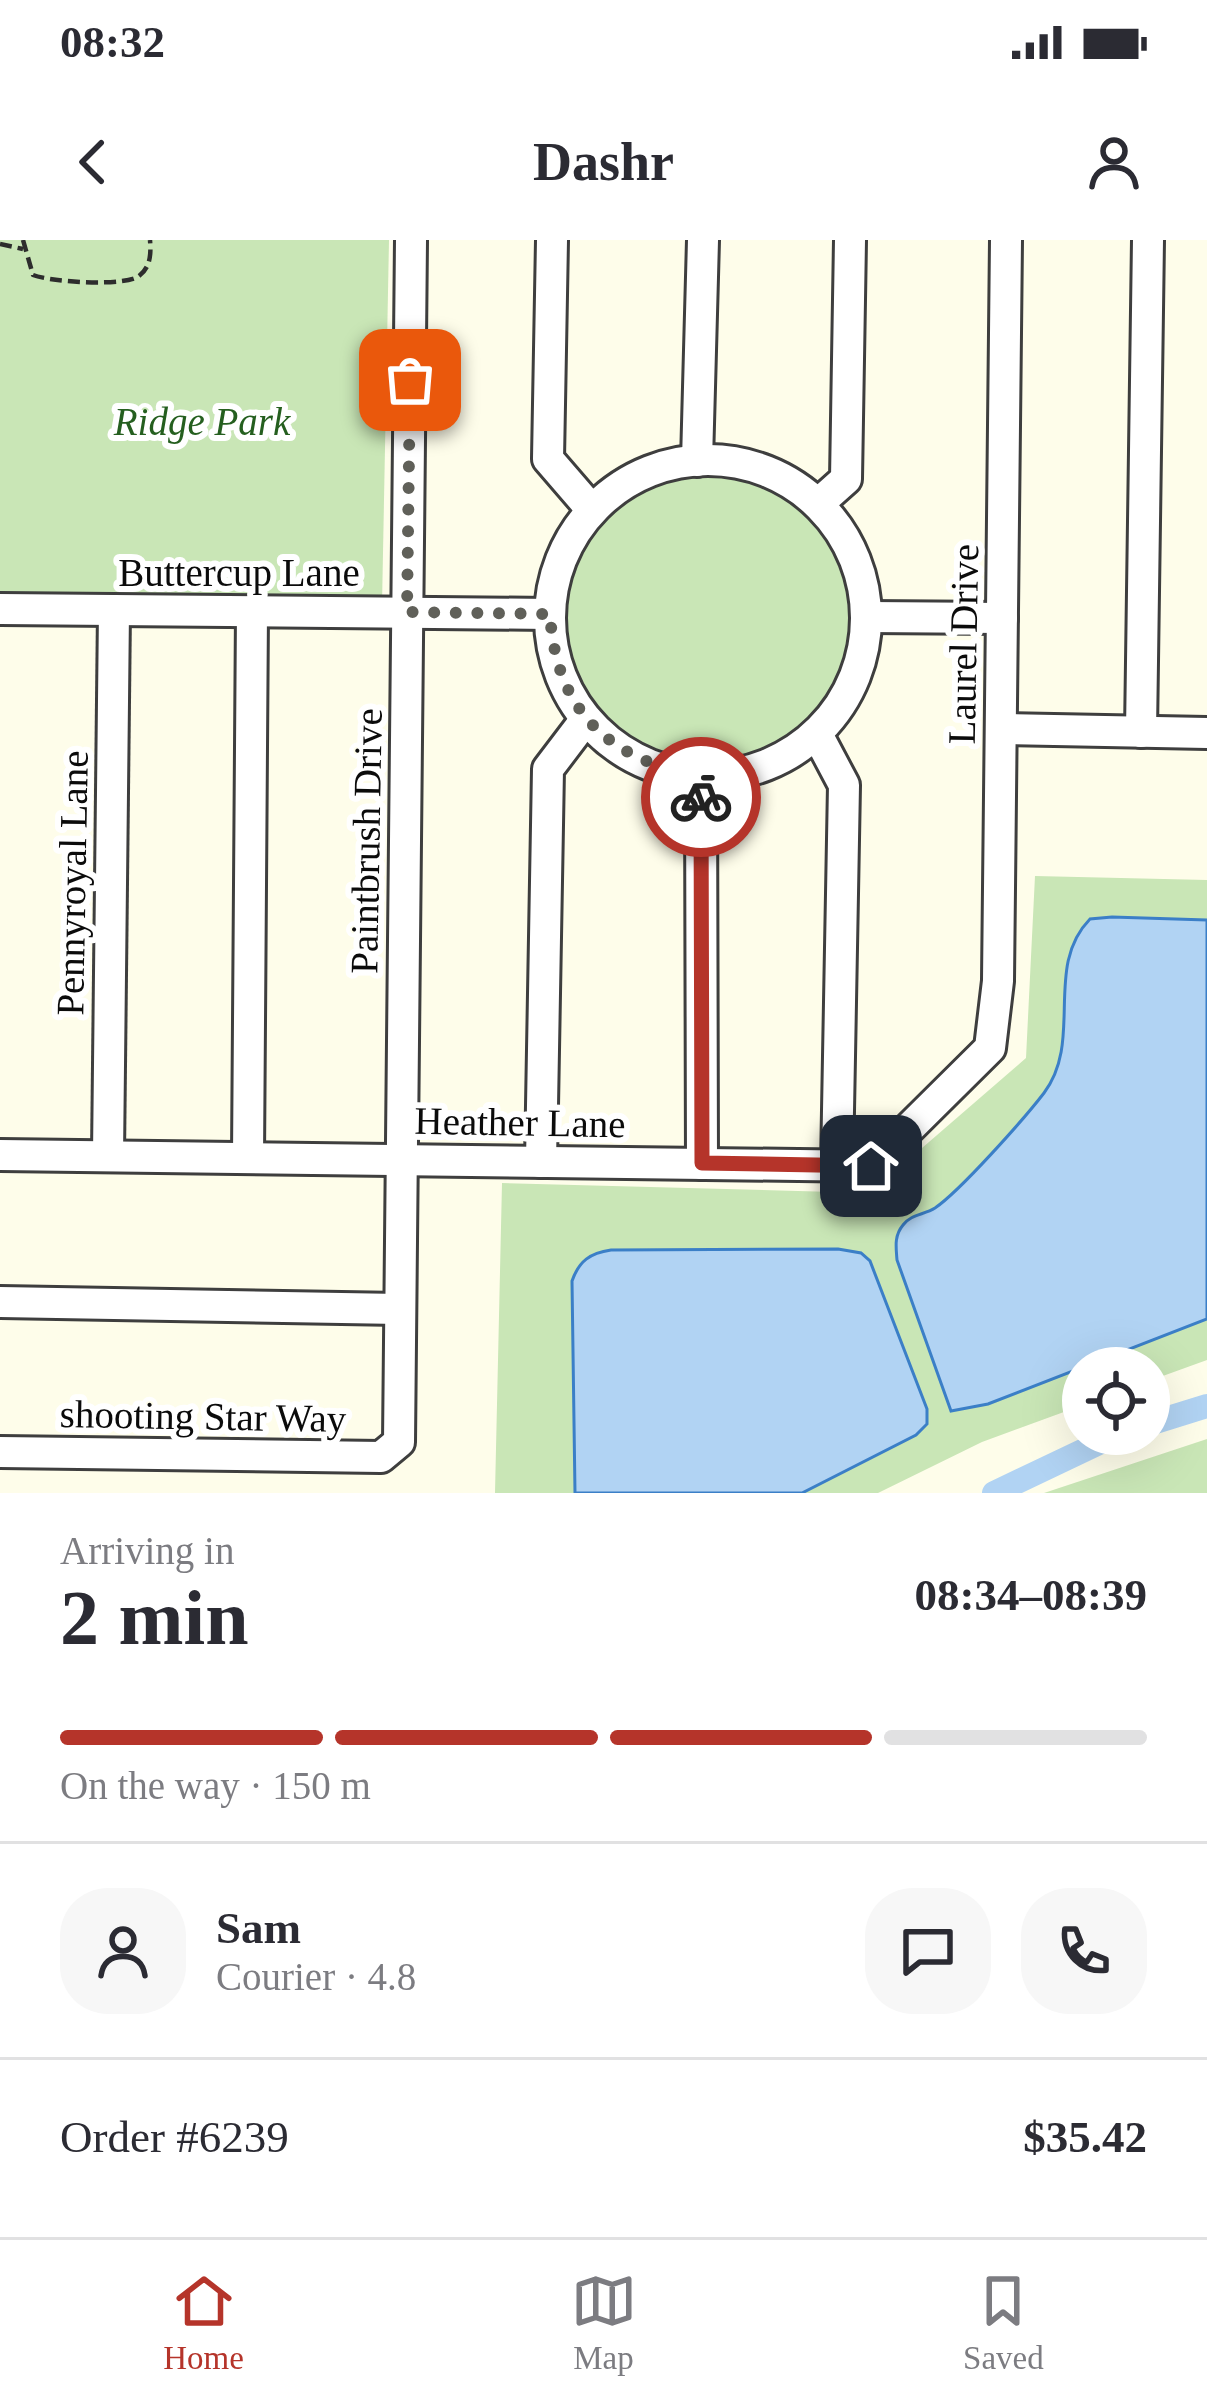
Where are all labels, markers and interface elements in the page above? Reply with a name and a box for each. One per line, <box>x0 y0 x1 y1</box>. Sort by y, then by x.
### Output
text: 08:32 <box>60 17 165 67</box>
icon: back <box>60 129 126 195</box>
icon: person <box>1081 129 1147 195</box>
text: Dashr <box>533 132 674 192</box>
pin <box>359 329 461 431</box>
icon: bag <box>377 347 443 413</box>
park label: Ridge Park <box>113 400 291 444</box>
street label: Laurel Drive <box>940 543 986 745</box>
street label: Buttercup Lane <box>118 551 360 595</box>
street label: Paintbrush Drive <box>342 708 390 974</box>
courier <box>641 737 761 857</box>
street label: Pennyroyal Lane <box>48 750 97 1016</box>
icon: bike <box>668 764 734 830</box>
street label: Heather Lane <box>414 1099 626 1145</box>
pin <box>820 1115 922 1217</box>
icon: home <box>838 1133 904 1199</box>
map controls <box>1062 1347 1170 1455</box>
button: locate <box>1062 1347 1170 1455</box>
street label: shooting Star Way <box>59 1392 347 1441</box>
text: Arriving in <box>60 1529 234 1572</box>
text: 08:34–08:39 <box>915 1570 1147 1620</box>
text: 2 min <box>60 1574 249 1661</box>
text: On the way · 150 m <box>60 1764 371 1807</box>
button: person <box>60 1888 186 2014</box>
button: chat <box>865 1888 991 2014</box>
button: phone <box>1021 1888 1147 2014</box>
text: Sam <box>216 1903 301 1953</box>
text: Courier · 4.8 <box>216 1955 416 1998</box>
text: Order #6239 <box>60 2112 289 2162</box>
text: $35.42 <box>1023 2112 1147 2162</box>
tab: Home <box>163 2268 244 2377</box>
tab: Map <box>571 2268 637 2377</box>
tab: Saved <box>963 2268 1044 2377</box>

